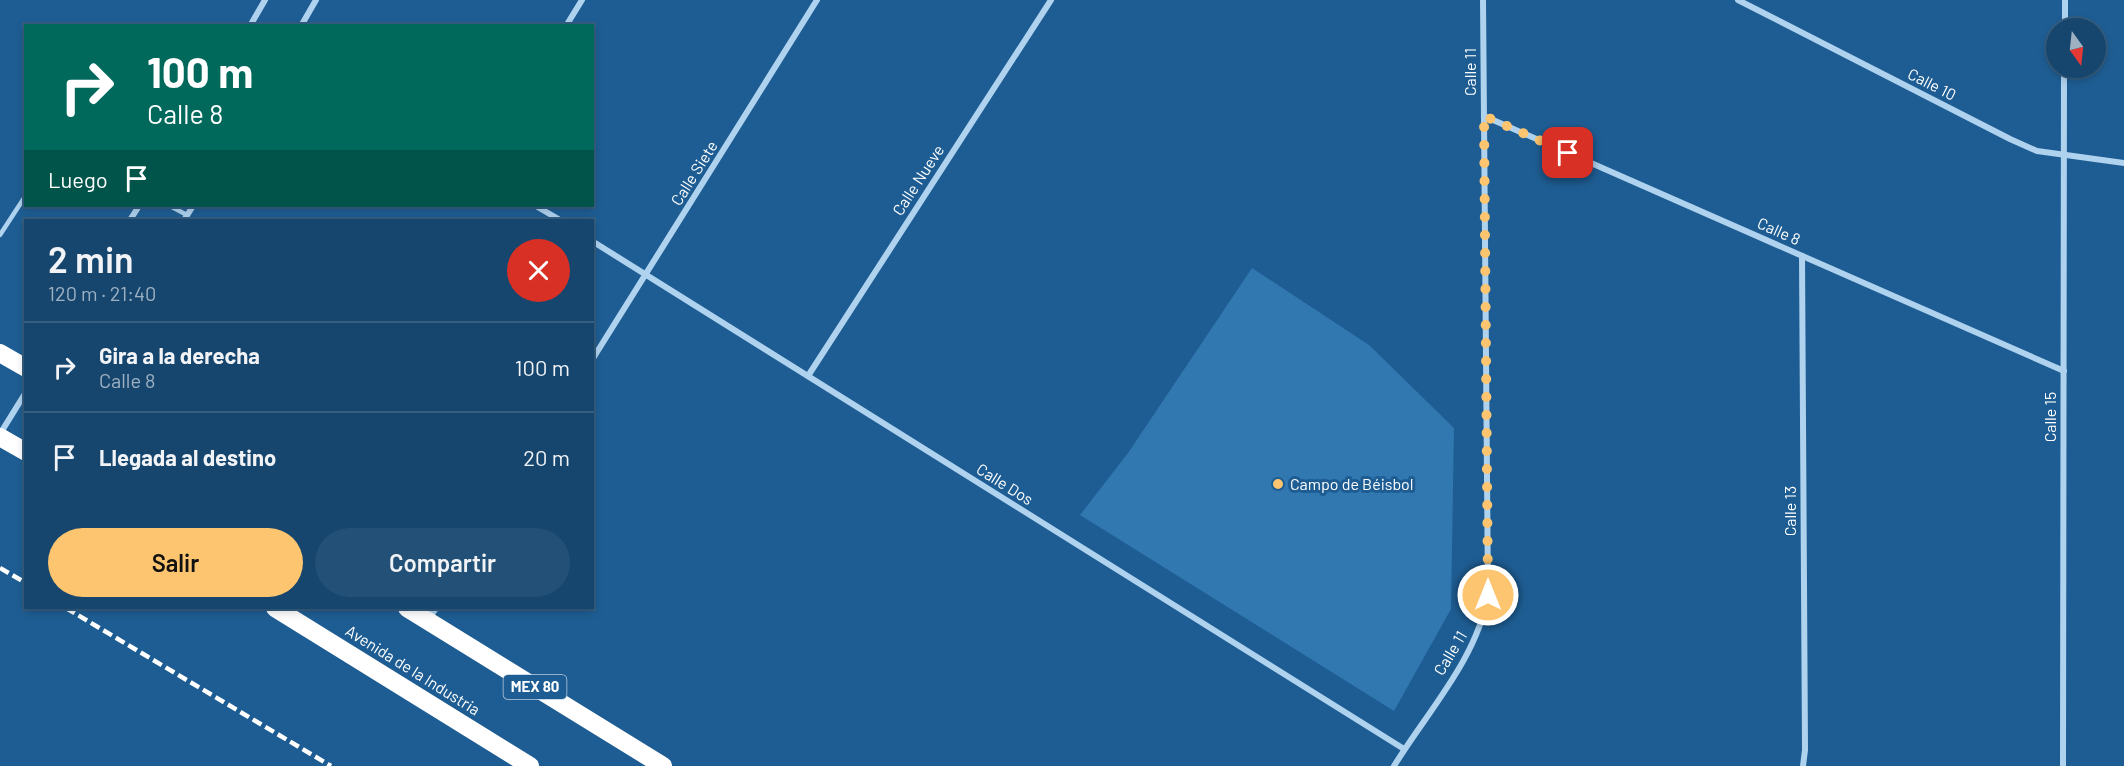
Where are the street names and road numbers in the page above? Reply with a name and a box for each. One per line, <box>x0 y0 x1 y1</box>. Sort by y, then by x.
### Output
street label: Calle 11 <box>1460 48 1479 96</box>
street label: Calle 10 <box>1905 63 1959 104</box>
street label: Calle Siete <box>666 137 721 209</box>
street label: Calle Nueve <box>888 141 947 219</box>
street label: Calle 8 <box>1755 213 1804 248</box>
street label: Calle 15 <box>2040 392 2059 442</box>
street label: Calle Dos <box>973 459 1037 508</box>
street label: Calle 13 <box>1780 486 1799 536</box>
street label: Avenida de la Industria <box>343 620 484 719</box>
street label: Calle 11 <box>1429 627 1470 678</box>
road number: MEX 80 <box>504 675 566 699</box>

